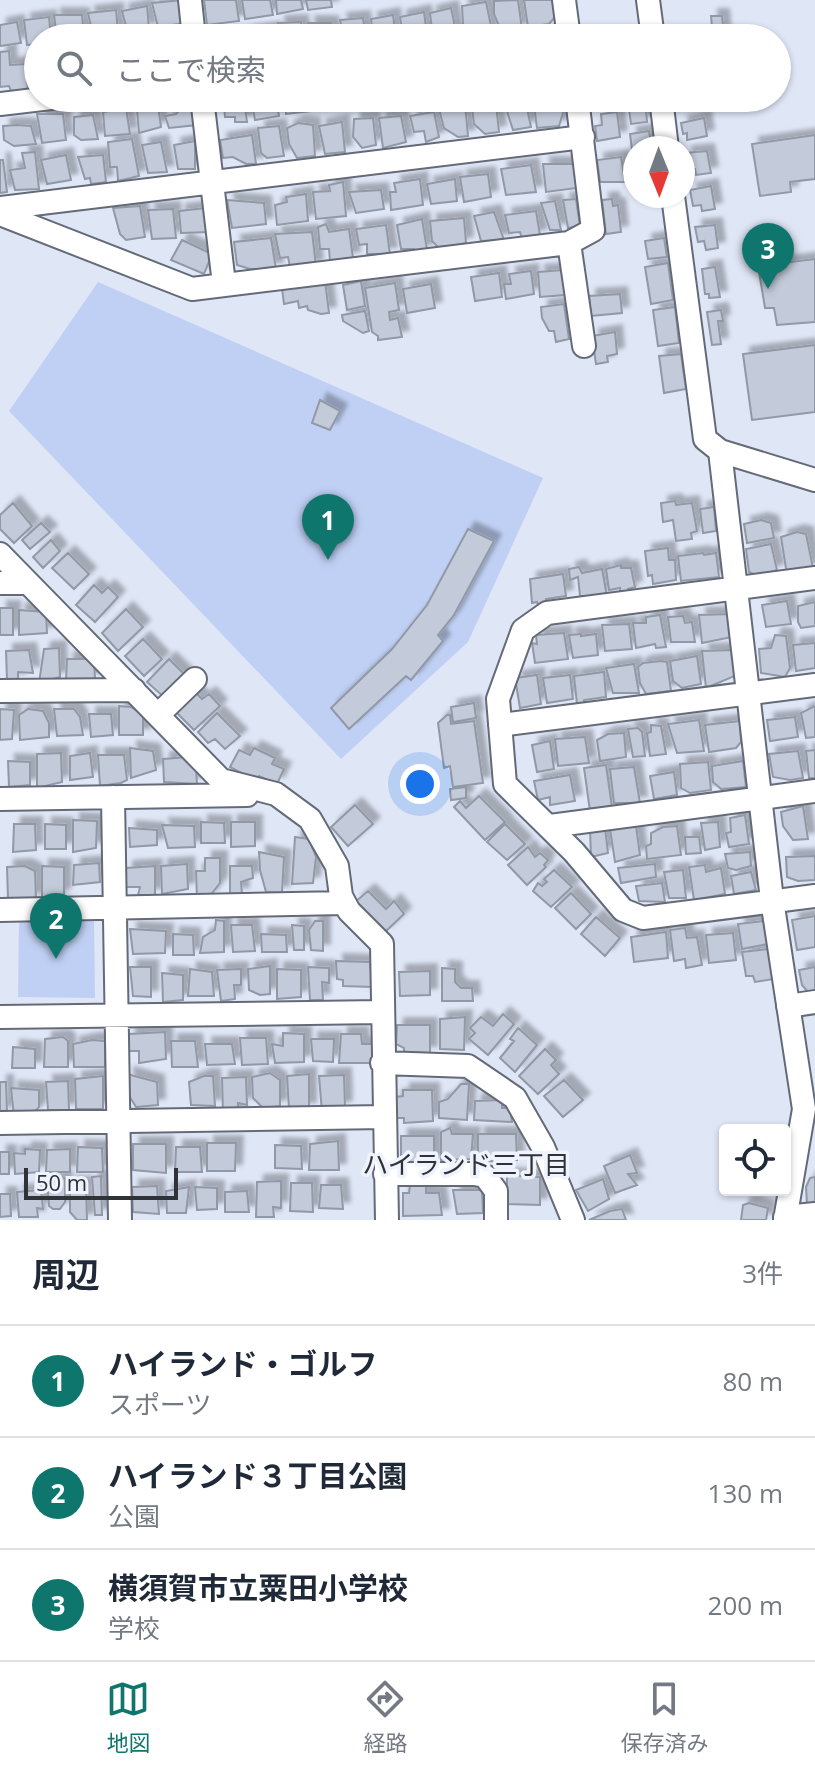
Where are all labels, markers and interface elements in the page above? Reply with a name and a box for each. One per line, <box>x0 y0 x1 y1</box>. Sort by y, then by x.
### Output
search box <box>24 24 791 112</box>
icon: search <box>52 46 96 90</box>
text: ここで検索 <box>116 49 266 90</box>
north arrow <box>623 136 695 208</box>
pin: 3 <box>742 223 794 289</box>
pin: 1 <box>302 494 354 560</box>
your location <box>400 764 440 804</box>
pin: 2 <box>30 893 82 959</box>
map controls <box>719 1124 791 1196</box>
button: locate <box>719 1124 791 1196</box>
district label: ハイランド三丁目 <box>362 1146 570 1182</box>
scale bar <box>24 1164 178 1200</box>
text: 50 m <box>36 1167 87 1197</box>
text: 周辺 <box>32 1251 100 1297</box>
text: 3件 <box>742 1255 783 1291</box>
text: ハイランド・ゴルフ <box>108 1343 377 1384</box>
text: 1 <box>51 1363 65 1399</box>
text: 80 m <box>722 1363 783 1399</box>
text: スポーツ <box>108 1386 211 1422</box>
text: ハイランド３丁目公園 <box>108 1455 407 1496</box>
text: 2 <box>51 1475 65 1511</box>
text: 130 m <box>708 1475 783 1511</box>
text: 公園 <box>108 1498 160 1534</box>
text: 横須賀市立粟田小学校 <box>108 1567 408 1608</box>
text: 3 <box>51 1587 65 1623</box>
text: 200 m <box>708 1587 783 1623</box>
text: 学校 <box>108 1610 160 1646</box>
tab: 地図 <box>106 1677 151 1757</box>
tab: 経路 <box>363 1677 408 1757</box>
tab: 保存済み <box>620 1677 709 1757</box>

